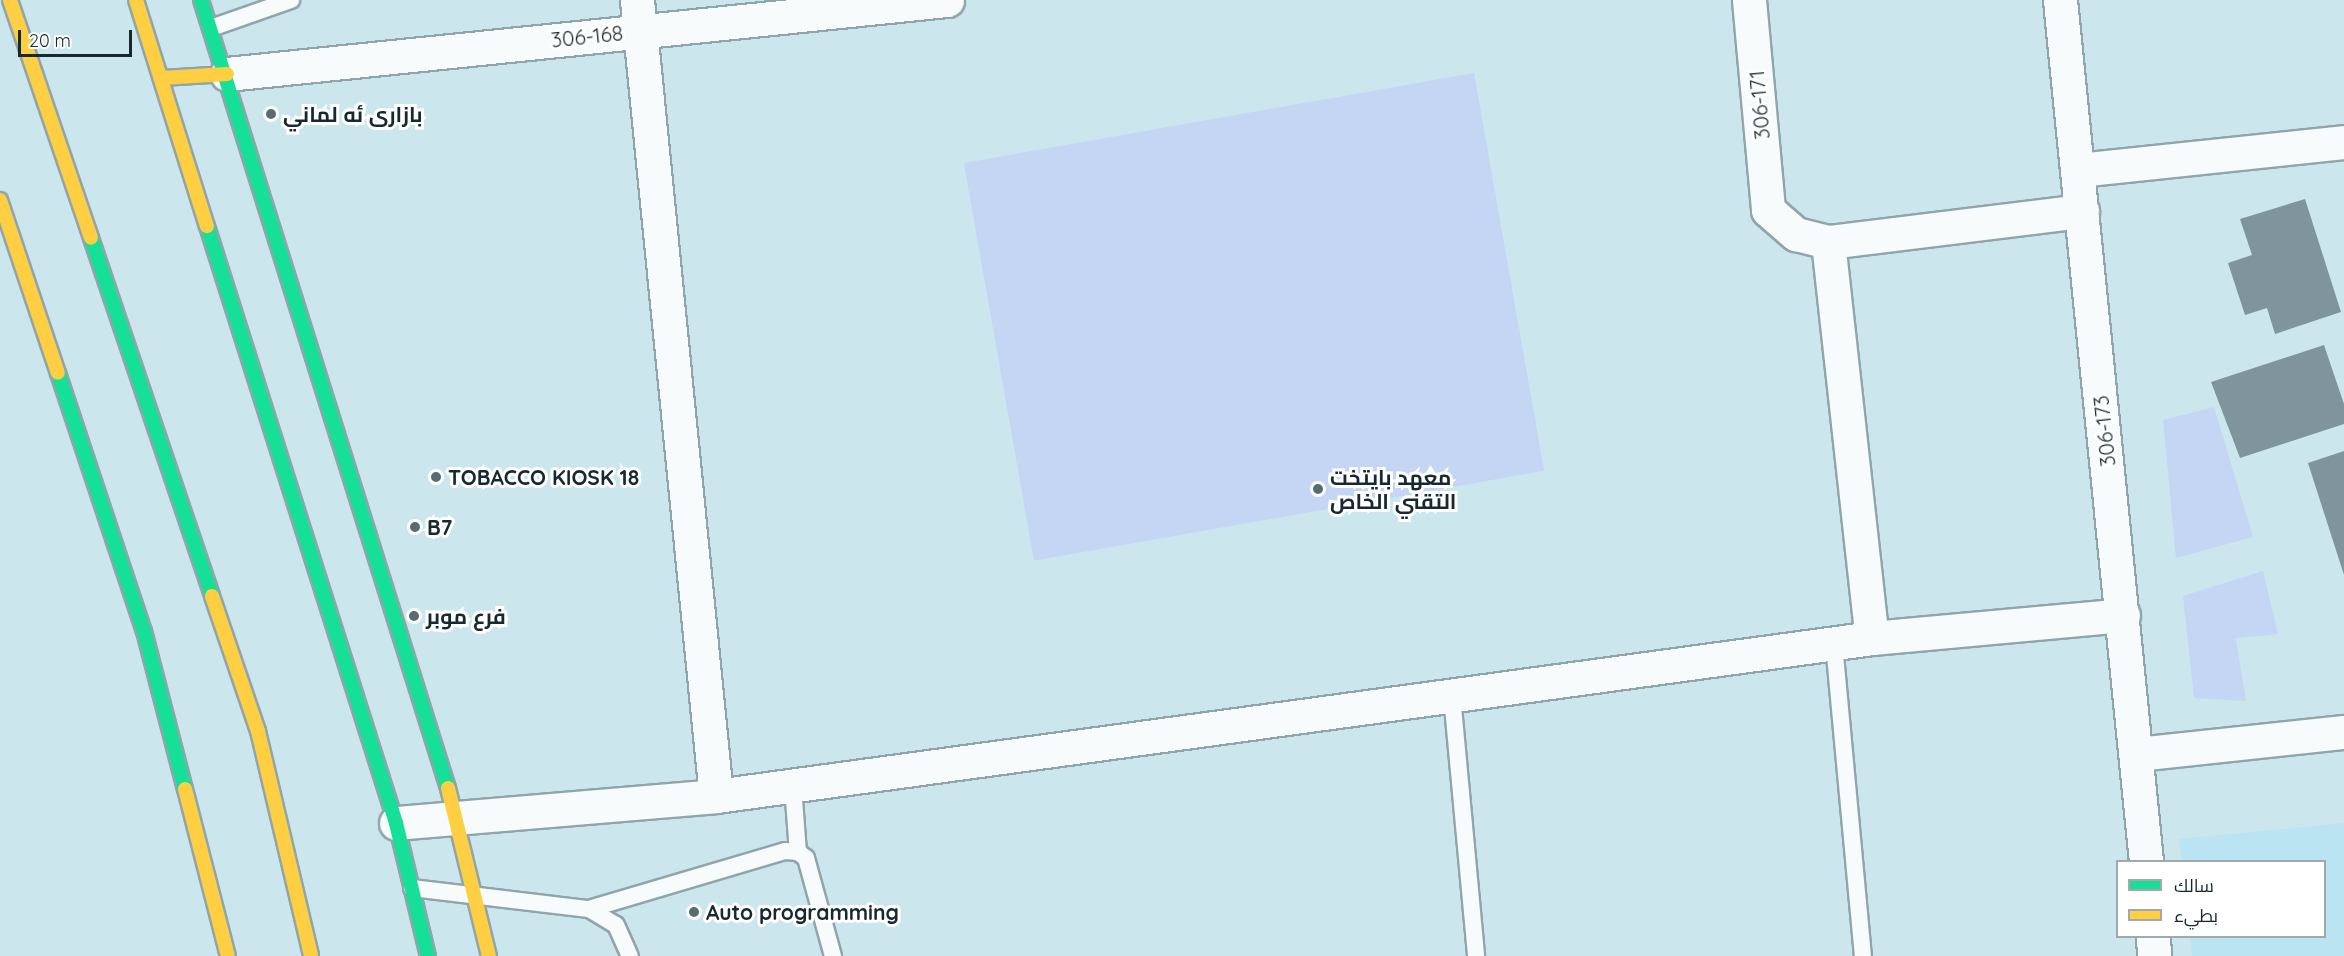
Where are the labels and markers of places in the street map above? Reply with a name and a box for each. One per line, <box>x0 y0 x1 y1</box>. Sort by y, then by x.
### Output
place label: بازارى ئه لماني <box>283 101 423 127</box>
marker: بازارى ئه لماني <box>264 107 278 121</box>
place label: TOBACCO KIOSK 18 <box>448 464 639 490</box>
place label: معهد بايتخت التقني الخاص <box>1330 464 1456 514</box>
marker: TOBACCO KIOSK 18 <box>429 470 443 484</box>
marker: معهد بايتخت التقني الخاص <box>1311 482 1325 496</box>
place label: B7 <box>427 514 452 540</box>
marker: B7 <box>408 520 422 534</box>
place label: فرع موبر <box>426 603 506 629</box>
marker: فرع موبر <box>407 609 421 623</box>
place label: Auto programming <box>706 899 899 925</box>
marker: Auto programming <box>687 905 701 919</box>

